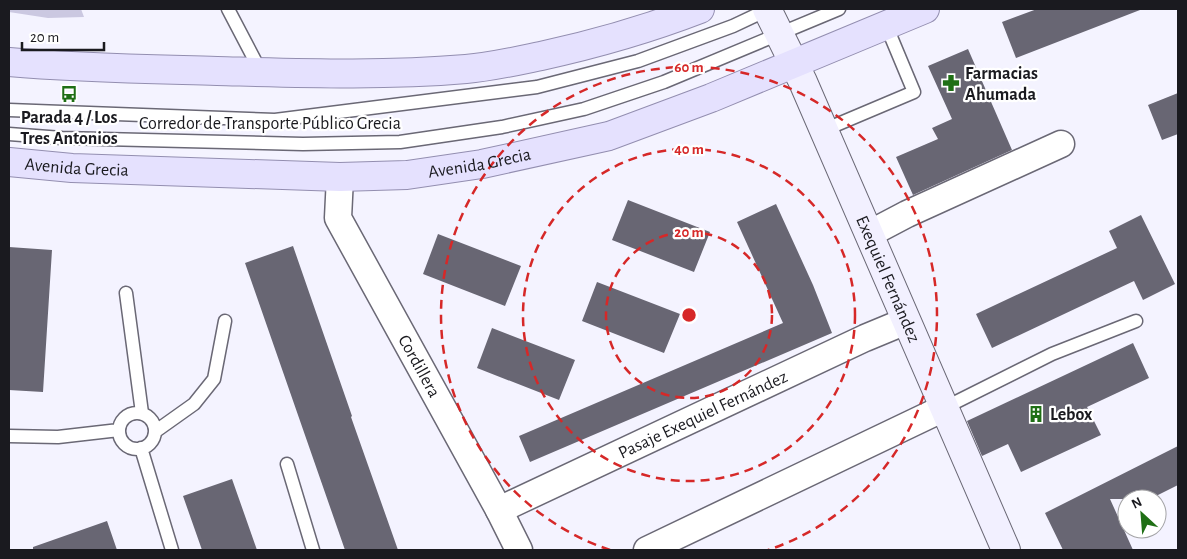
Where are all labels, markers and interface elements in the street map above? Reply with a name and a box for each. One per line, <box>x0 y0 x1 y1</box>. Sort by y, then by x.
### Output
scale bar <box>22 20 105 52</box>
text: 20 m <box>30 30 59 45</box>
text: 60 m <box>674 60 704 75</box>
place label: Farmacias Ahumada <box>965 65 1038 104</box>
pharmacy icon: Farmacias Ahumada <box>941 73 961 93</box>
bus stop icon: Parada 4 / Los Tres Antonios <box>59 84 79 104</box>
place label: Parada 4 / Los Tres Antonios <box>20 109 118 148</box>
street label: Corredor de Transporte Público Grecia <box>139 115 401 133</box>
text: 40 m <box>674 142 704 157</box>
street label: Avenida Grecia <box>427 145 533 182</box>
street label: Avenida Grecia <box>24 156 129 180</box>
street label: Exequiel Fernández <box>852 213 923 345</box>
text: 20 m <box>674 225 704 240</box>
centre of rings <box>680 306 698 324</box>
street label: Cordillera <box>394 332 443 401</box>
street label: Pasaje Exequiel Fernández <box>616 368 790 463</box>
building icon: Lebox <box>1026 404 1046 424</box>
place label: Lebox <box>1050 406 1093 424</box>
north arrow <box>1117 489 1167 539</box>
text: N <box>1129 495 1144 512</box>

